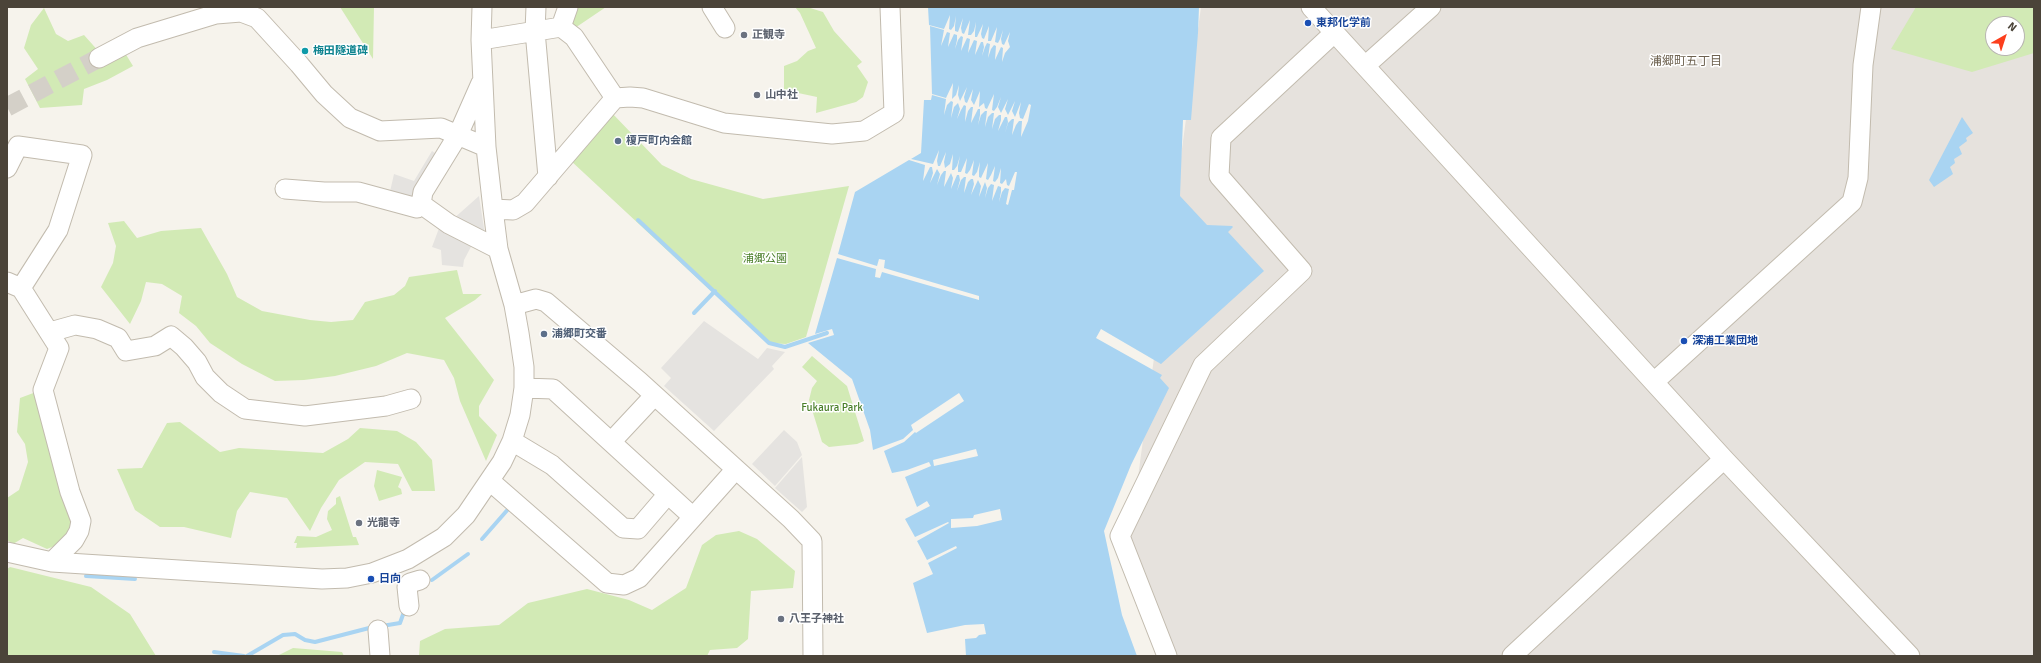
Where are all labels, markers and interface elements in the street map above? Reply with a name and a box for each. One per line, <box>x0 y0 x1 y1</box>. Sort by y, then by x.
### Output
place label: 東邦化学前 <box>1316 16 1371 30</box>
north arrow <box>1985 16 2025 56</box>
marker: 東邦化学前 <box>1303 18 1313 28</box>
text: N <box>2005 20 2019 35</box>
place label: 正観寺 <box>752 28 785 42</box>
marker: 正観寺 <box>739 30 749 40</box>
place label: 梅田隧道碑 <box>313 44 368 58</box>
marker: 梅田隧道碑 <box>300 46 310 56</box>
district label: 浦郷町五丁目 <box>1650 55 1722 69</box>
place label: 山中社 <box>765 88 798 102</box>
marker: 山中社 <box>752 90 762 100</box>
place label: 榎戸町内会館 <box>626 134 692 148</box>
marker: 榎戸町内会館 <box>613 136 623 146</box>
park label: 浦郷公園 <box>743 252 787 266</box>
place label: 浦郷町交番 <box>552 327 607 341</box>
marker: 浦郷町交番 <box>539 329 549 339</box>
place label: 深浦工業団地 <box>1692 334 1758 348</box>
marker: 深浦工業団地 <box>1679 336 1689 346</box>
park label: Fukaura Park <box>801 401 863 415</box>
place label: 光龍寺 <box>367 516 400 530</box>
marker: 光龍寺 <box>354 518 364 528</box>
place label: 日向 <box>379 572 401 586</box>
marker: 日向 <box>366 574 376 584</box>
place label: 八王子神社 <box>789 612 844 626</box>
marker: 八王子神社 <box>776 614 786 624</box>

